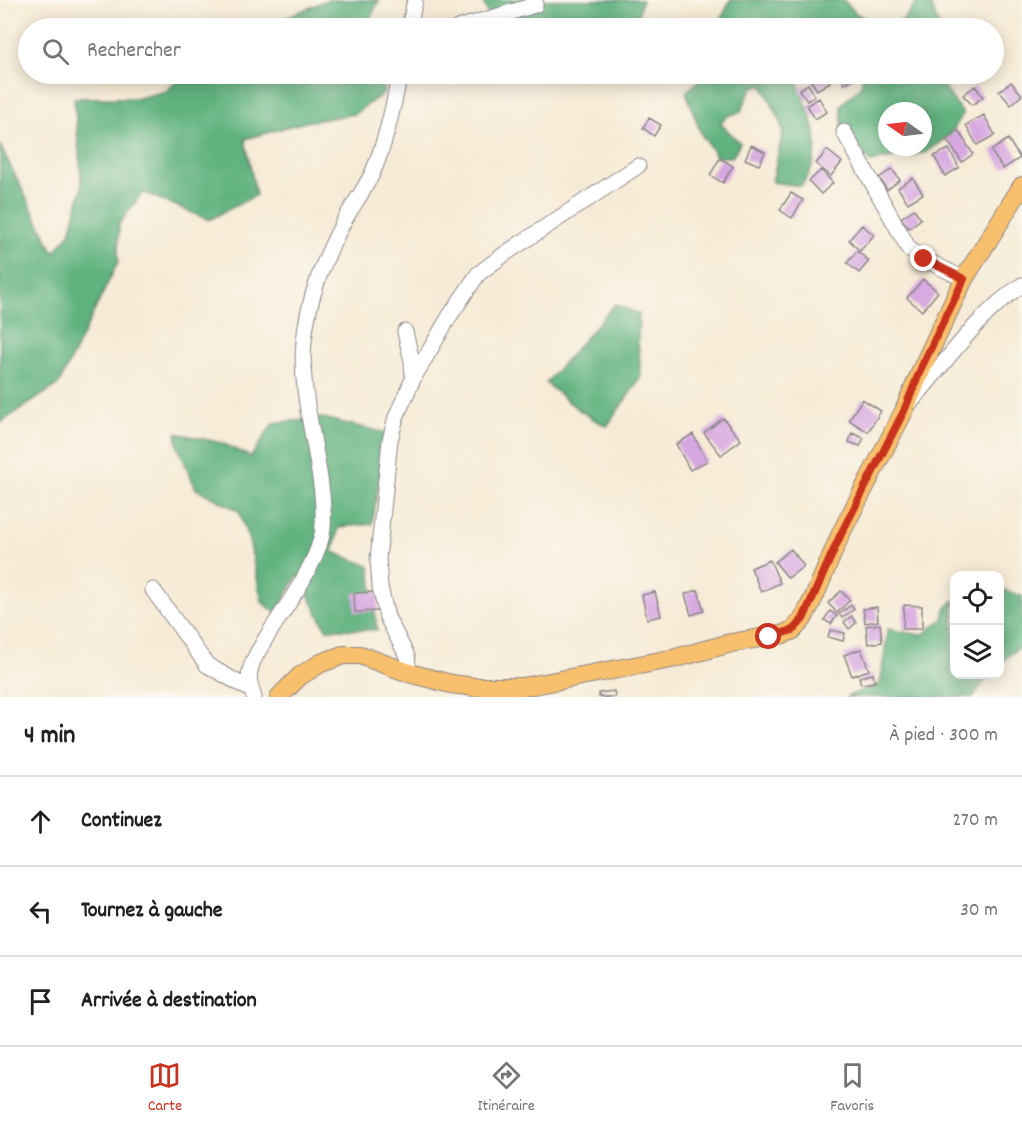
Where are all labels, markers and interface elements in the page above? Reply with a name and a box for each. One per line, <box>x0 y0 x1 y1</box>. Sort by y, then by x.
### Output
search box <box>18 18 1004 84</box>
icon: search <box>39 35 72 68</box>
text: Rechercher <box>87 36 181 67</box>
north arrow <box>878 102 932 156</box>
route end <box>910 245 936 271</box>
map controls <box>950 571 1004 679</box>
button: locate <box>950 571 1004 625</box>
route start <box>755 623 781 649</box>
button: layers <box>950 625 1004 679</box>
text: 4 min <box>24 718 75 755</box>
text: À pied · 300 m <box>889 722 998 750</box>
icon: ahead <box>24 805 57 838</box>
text: Continuez <box>81 806 162 837</box>
text: 270 m <box>952 807 998 835</box>
icon: left <box>24 895 57 928</box>
text: Tournez à gauche <box>81 896 223 927</box>
text: 30 m <box>960 897 998 925</box>
icon: arrive <box>24 985 57 1018</box>
text: Arrivée à destination <box>81 986 257 1017</box>
tab: Carte <box>148 1059 182 1118</box>
tab: Itinéraire <box>477 1059 535 1118</box>
tab: Favoris <box>830 1059 874 1118</box>

